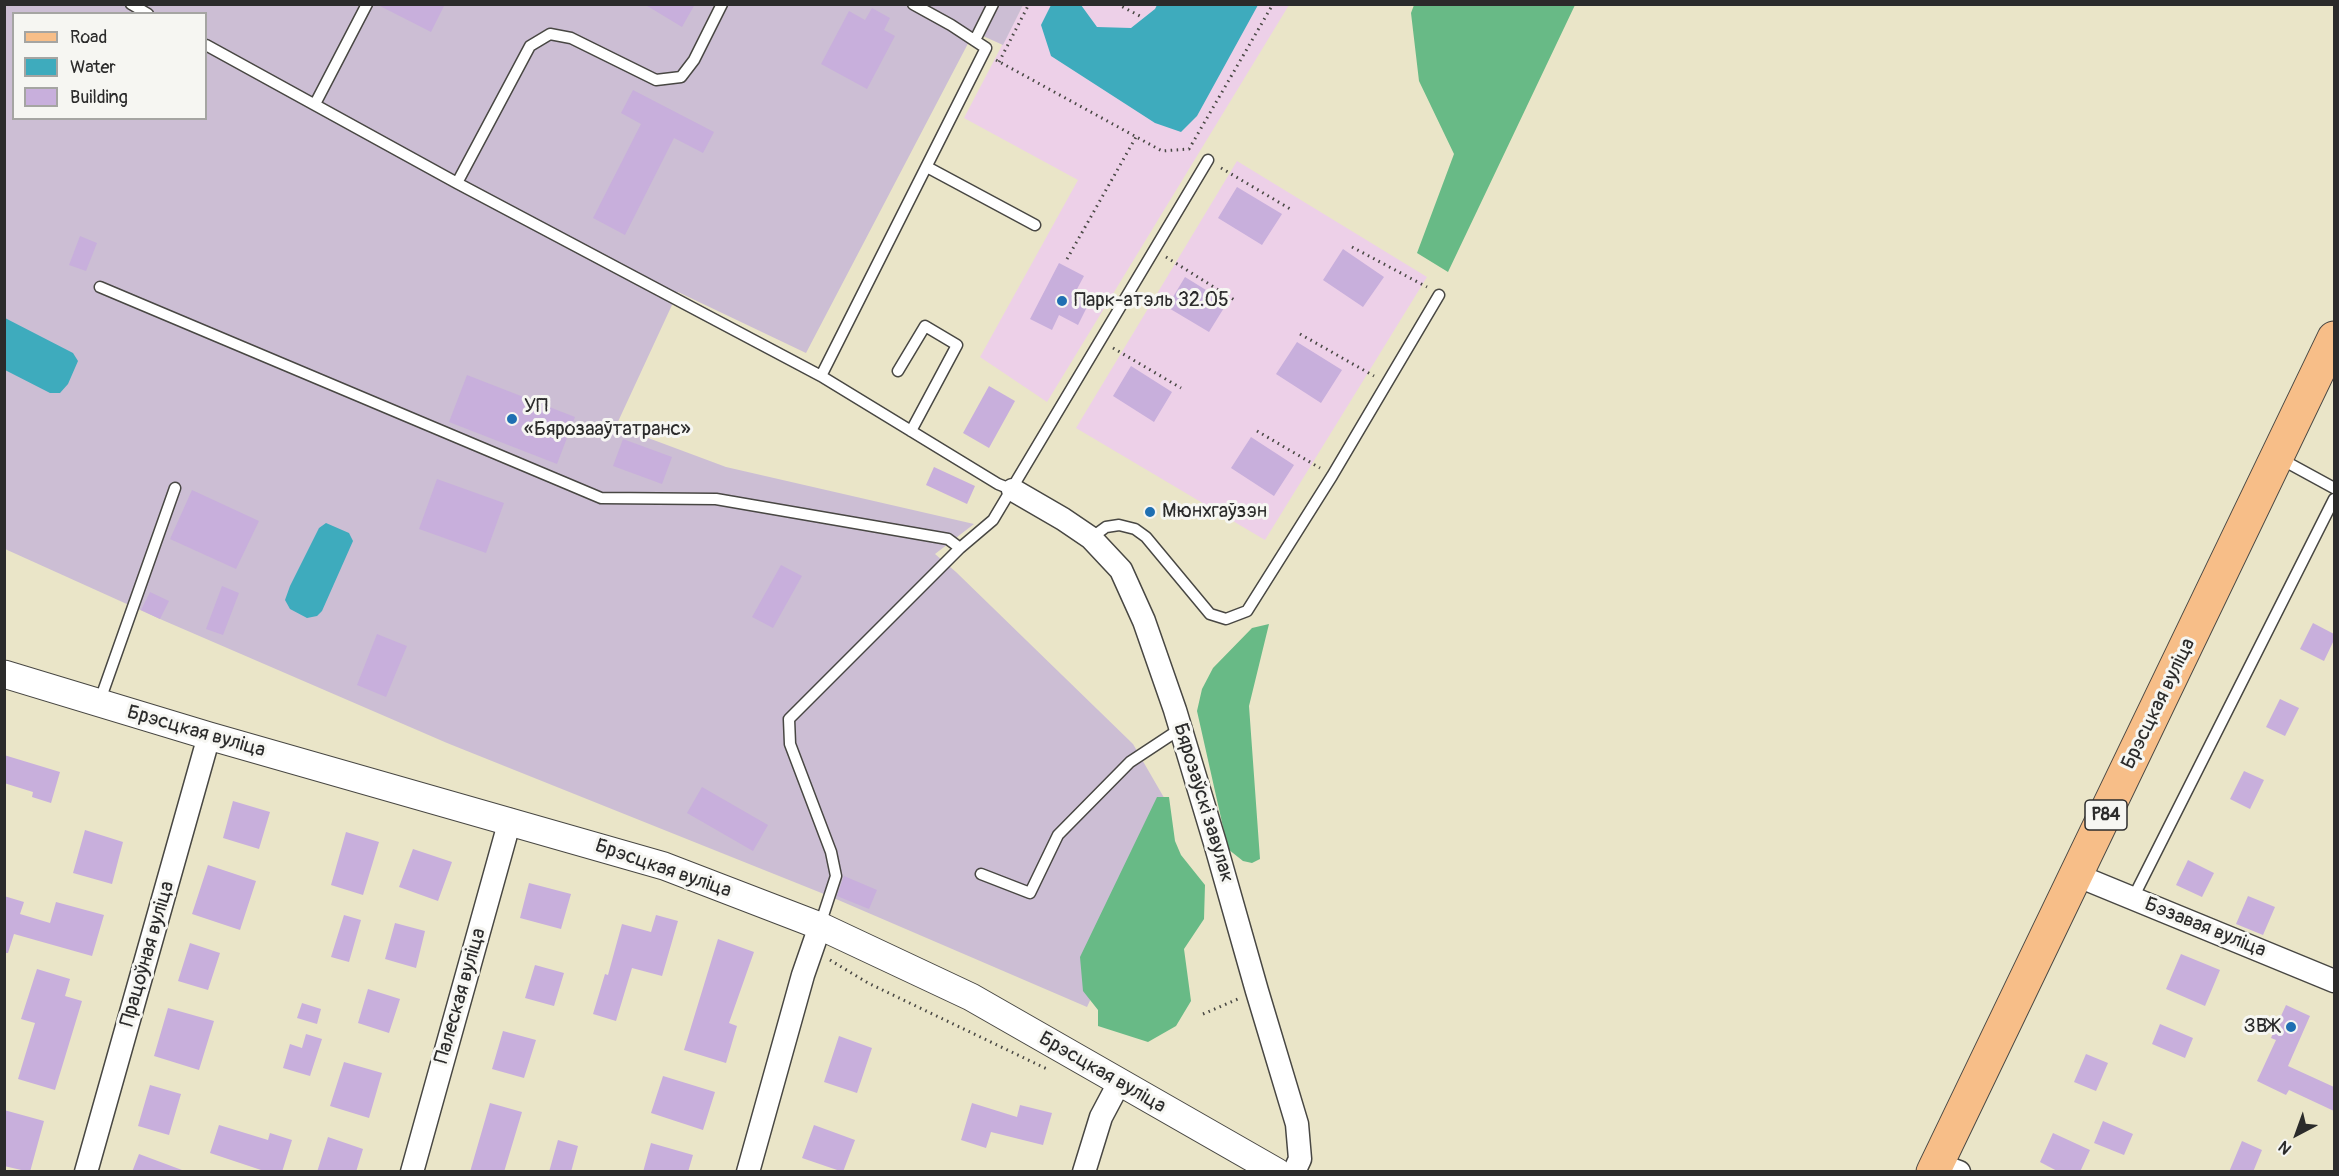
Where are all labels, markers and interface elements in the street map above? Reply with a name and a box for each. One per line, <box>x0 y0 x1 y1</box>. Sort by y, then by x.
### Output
legend <box>12 12 207 120</box>
text: Road <box>70 26 107 49</box>
text: Water <box>70 56 116 79</box>
text: Building <box>70 86 128 109</box>
place label: Парк-атэль 32.05 <box>1074 289 1229 313</box>
marker: Парк-атэль 32.05 <box>1055 294 1069 308</box>
place label: УП «Бярозааўтатранс» <box>524 395 691 442</box>
marker: УП «Бярозааўтатранс» <box>505 412 519 426</box>
place label: Мюнхгаўзэн <box>1162 500 1267 524</box>
marker: Мюнхгаўзэн <box>1143 505 1157 519</box>
street label: Брэсцкая вуліца <box>2117 635 2201 773</box>
street label: Брэсцкая вуліца <box>124 701 268 763</box>
street label: Бярозаўскі завулак <box>1167 721 1239 885</box>
road number: Р84 <box>2085 800 2127 830</box>
street label: Брэсцкая вуліца <box>592 834 734 904</box>
street label: Працоўная вуліца <box>116 879 180 1029</box>
street label: Бэзавая вуліца <box>2141 893 2269 963</box>
street label: Палеская вуліца <box>430 926 492 1066</box>
place label: ЗВЖ <box>2244 1015 2279 1039</box>
marker: ЗВЖ <box>2284 1020 2298 1034</box>
street label: Брэсцкая вуліца <box>1034 1027 1170 1119</box>
north arrow <box>2267 1104 2327 1164</box>
text: N <box>2275 1136 2296 1159</box>

